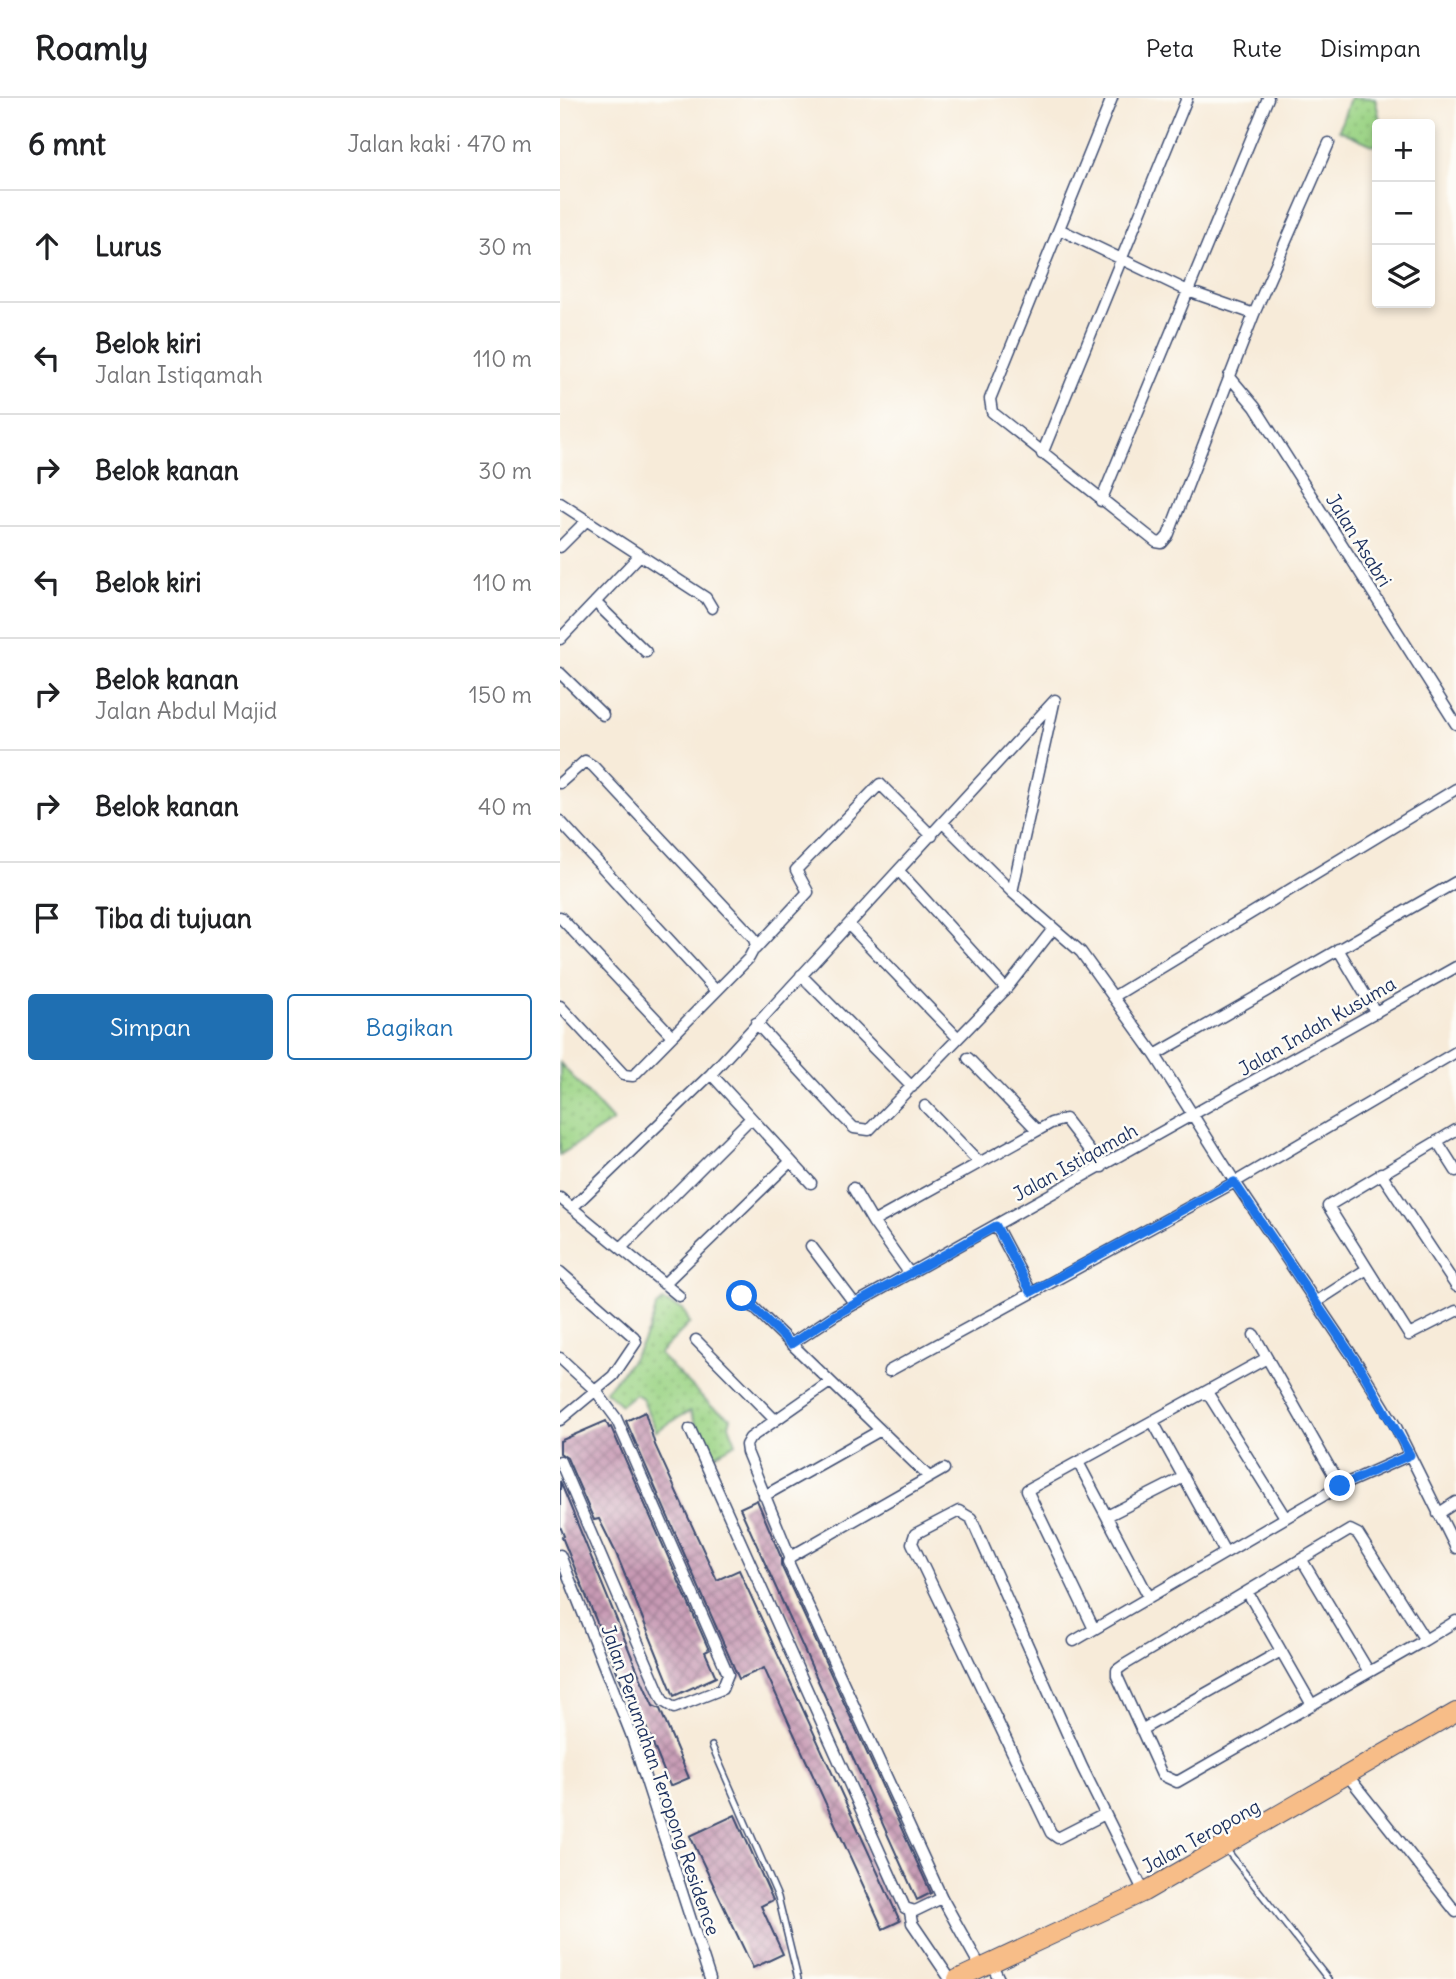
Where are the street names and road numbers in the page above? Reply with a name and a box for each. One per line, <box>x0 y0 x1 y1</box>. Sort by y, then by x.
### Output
street label: Jalan Asabri <box>1321 489 1397 591</box>
street label: Jalan Indah Kusuma <box>1234 971 1400 1081</box>
street label: Jalan Istiqamah <box>1009 1118 1141 1206</box>
street label: Jalan Perumahan Teropong Residence <box>596 1621 726 1939</box>
street label: Jalan Teropong <box>1138 1794 1264 1878</box>

